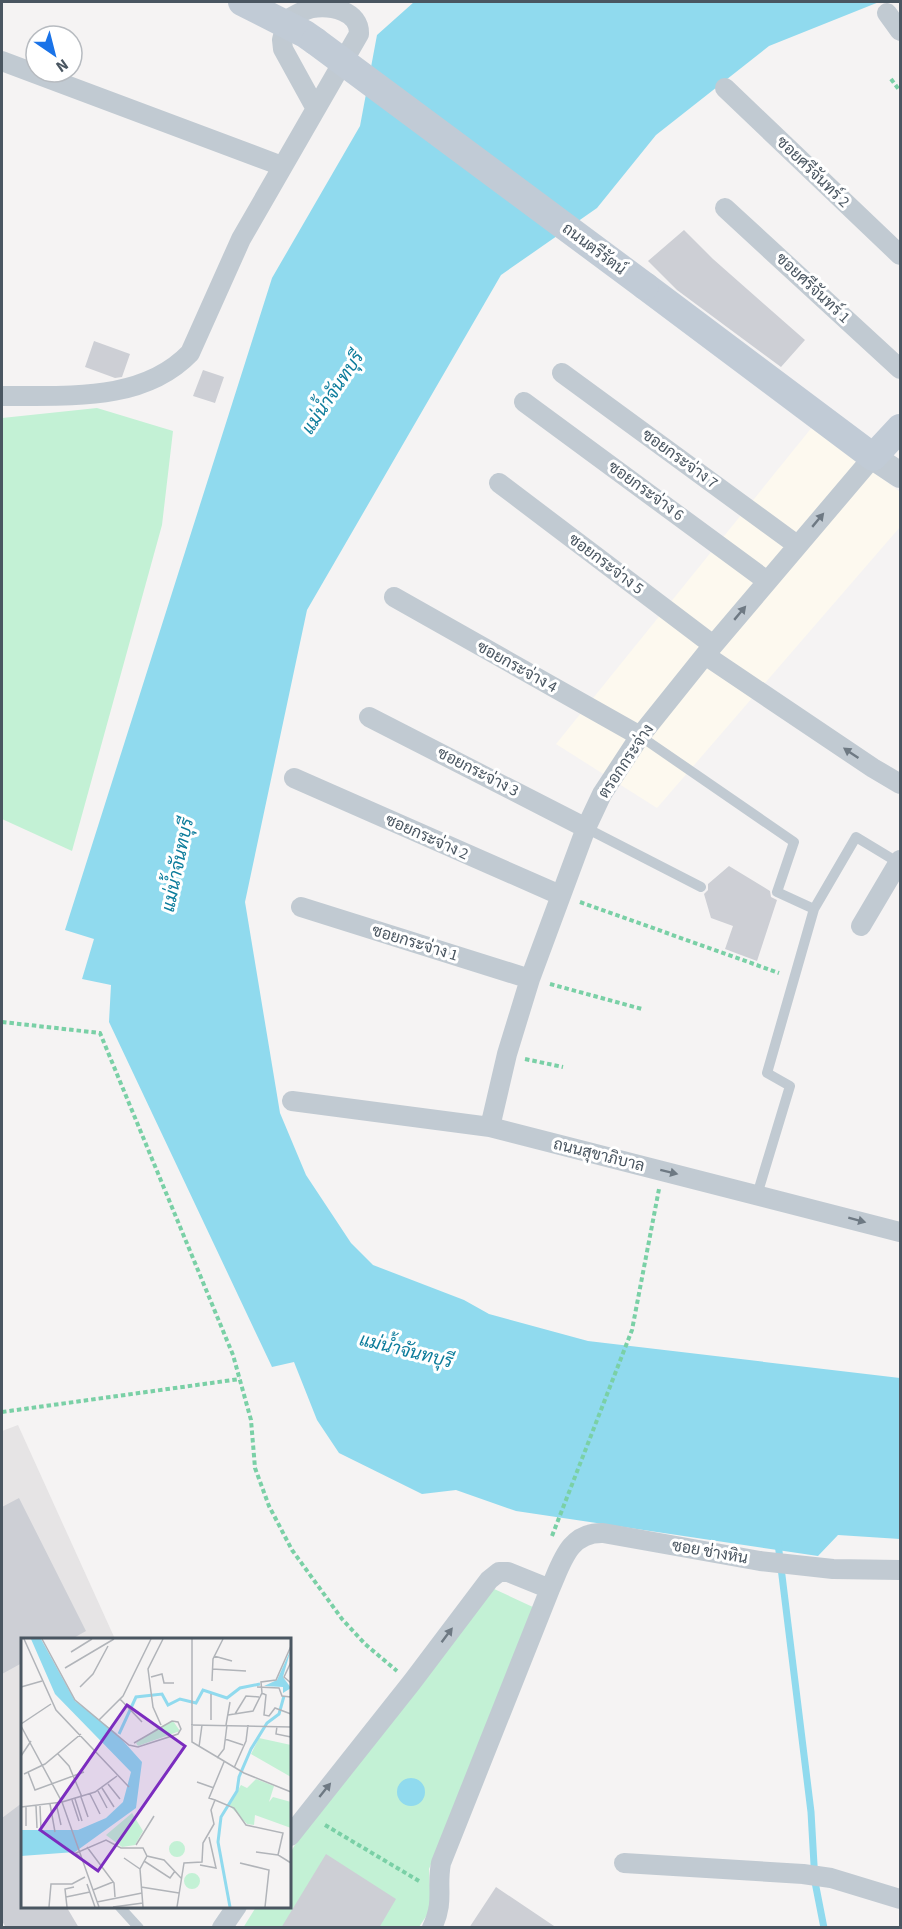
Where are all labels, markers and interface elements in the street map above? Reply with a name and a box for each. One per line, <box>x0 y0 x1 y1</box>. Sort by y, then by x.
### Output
north arrow <box>24 24 84 84</box>
text: N <box>51 53 73 78</box>
street label: ซอยศรีจันทร์ 2 <box>771 130 856 213</box>
street label: ถนนตรีรัตน์ <box>558 216 632 280</box>
street label: ซอยศรีจันทร์ 1 <box>771 246 856 328</box>
water label: แม่น้ำจันทบุรี <box>293 343 371 439</box>
street label: ซอยกระจ่าง 7 <box>638 424 722 494</box>
street label: ซอยกระจ่าง 6 <box>604 456 688 526</box>
one-way arrow <box>812 512 825 528</box>
street label: ซอยกระจ่าง 5 <box>564 528 648 600</box>
one-way arrow <box>734 605 747 621</box>
street label: ซอยกระจ่าง 4 <box>473 636 561 698</box>
street label: ตรอกกระจ่าง <box>593 719 659 803</box>
street label: ซอยกระจ่าง 3 <box>433 742 523 802</box>
one-way arrow <box>843 748 859 759</box>
street label: ซอยกระจ่าง 2 <box>382 809 472 865</box>
water label: แม่น้ำจันทบุรี <box>152 814 200 914</box>
street label: ซอยกระจ่าง 1 <box>369 919 461 967</box>
street label: ถนนสุขาภิบาล <box>551 1133 647 1177</box>
one-way arrow <box>659 1168 678 1178</box>
one-way arrow <box>848 1216 867 1226</box>
water label: แม่น้ำจันทบุรี <box>357 1323 457 1375</box>
street label: ซอย ช่างหิน <box>670 1535 750 1569</box>
one-way arrow <box>441 1627 453 1643</box>
inset map <box>21 1638 291 1908</box>
one-way arrow <box>319 1782 332 1798</box>

